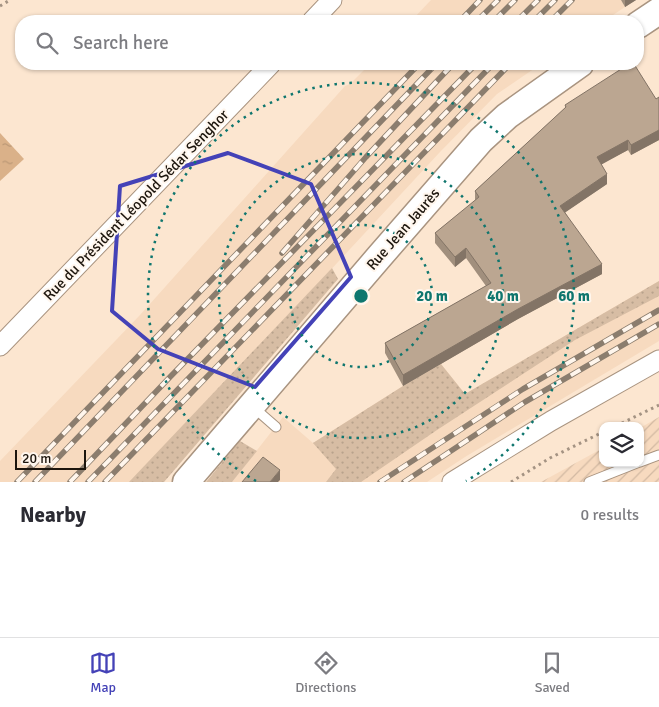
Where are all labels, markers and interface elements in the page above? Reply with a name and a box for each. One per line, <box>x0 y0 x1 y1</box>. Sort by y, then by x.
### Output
search box <box>15 15 644 70</box>
icon: search <box>33 29 61 57</box>
text: Search here <box>73 31 169 55</box>
street label: Rue du Président Léopold Sédar Senghor <box>40 105 233 304</box>
street label: Rue Jean Jaurès <box>363 184 444 274</box>
centre of rings <box>352 287 370 305</box>
text: 20 m <box>416 287 448 305</box>
text: 40 m <box>487 287 519 305</box>
text: 60 m <box>558 287 590 305</box>
map controls <box>599 422 644 467</box>
button: layers <box>599 422 644 467</box>
scale bar <box>15 447 86 470</box>
text: 20 m <box>22 450 51 467</box>
text: Nearby <box>20 502 86 528</box>
text: 0 results <box>580 505 639 525</box>
tab: Map <box>89 649 117 696</box>
tab: Directions <box>295 649 356 696</box>
tab: Saved <box>535 649 570 696</box>

